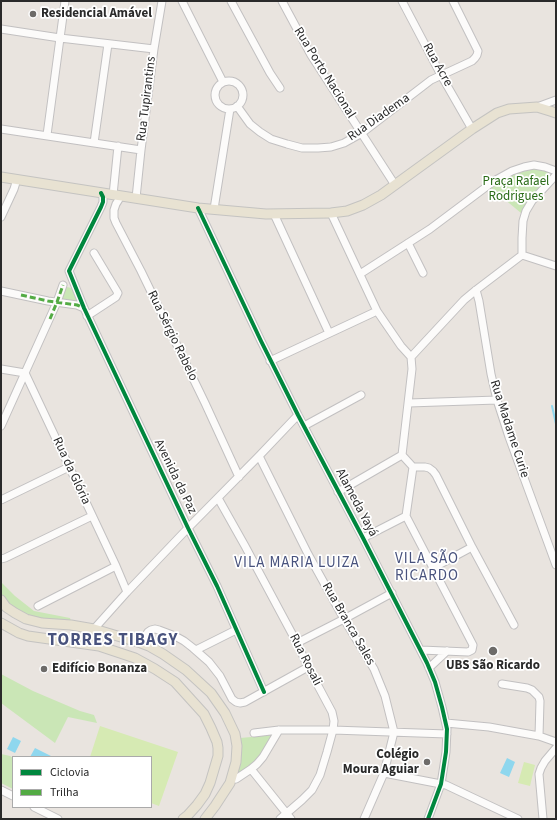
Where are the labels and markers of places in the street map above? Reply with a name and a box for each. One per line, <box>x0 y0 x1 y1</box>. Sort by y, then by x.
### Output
place label: Residencial Amável <box>41 6 152 22</box>
marker: Residencial Amável <box>28 9 38 19</box>
marker: UBS São Ricardo <box>487 645 499 657</box>
place label: UBS São Ricardo <box>446 658 540 674</box>
place label: Edifício Bonanza <box>52 661 147 677</box>
marker: Edifício Bonanza <box>39 664 49 674</box>
place label: Colégio Moura Aguiar <box>343 747 419 778</box>
marker: Colégio Moura Aguiar <box>422 757 432 767</box>

